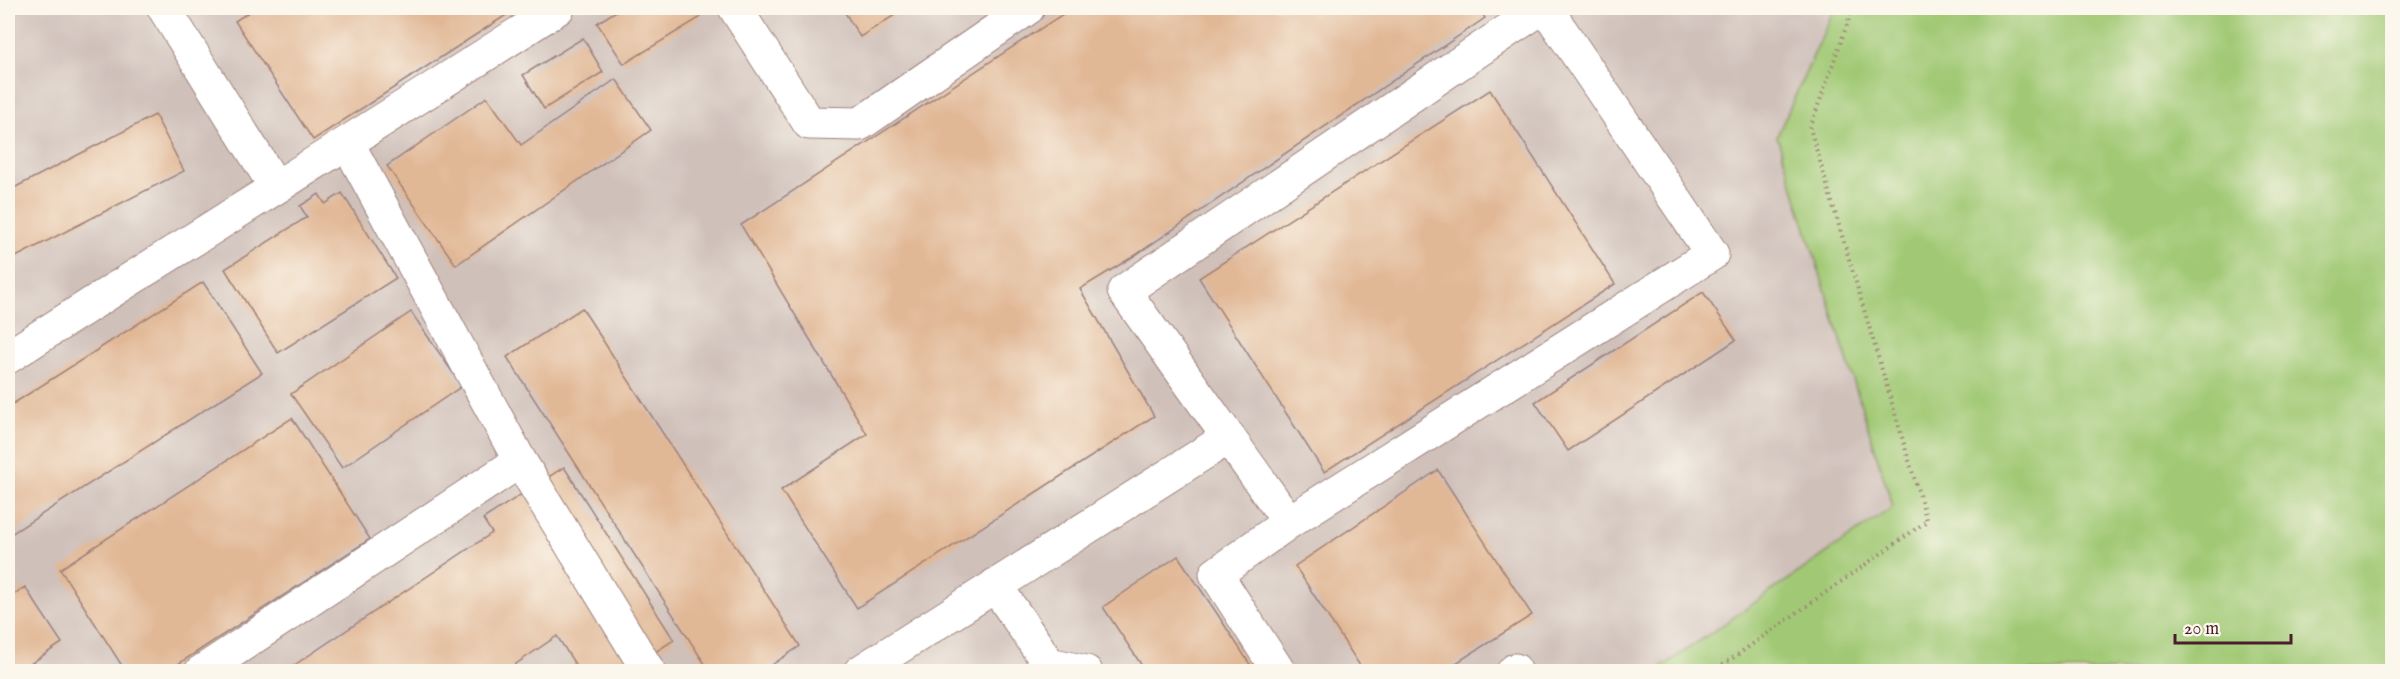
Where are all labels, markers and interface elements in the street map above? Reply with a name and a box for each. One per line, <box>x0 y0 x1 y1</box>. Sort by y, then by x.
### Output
scale bar <box>2175 607 2290 645</box>
text: 20 m <box>2184 618 2219 641</box>

